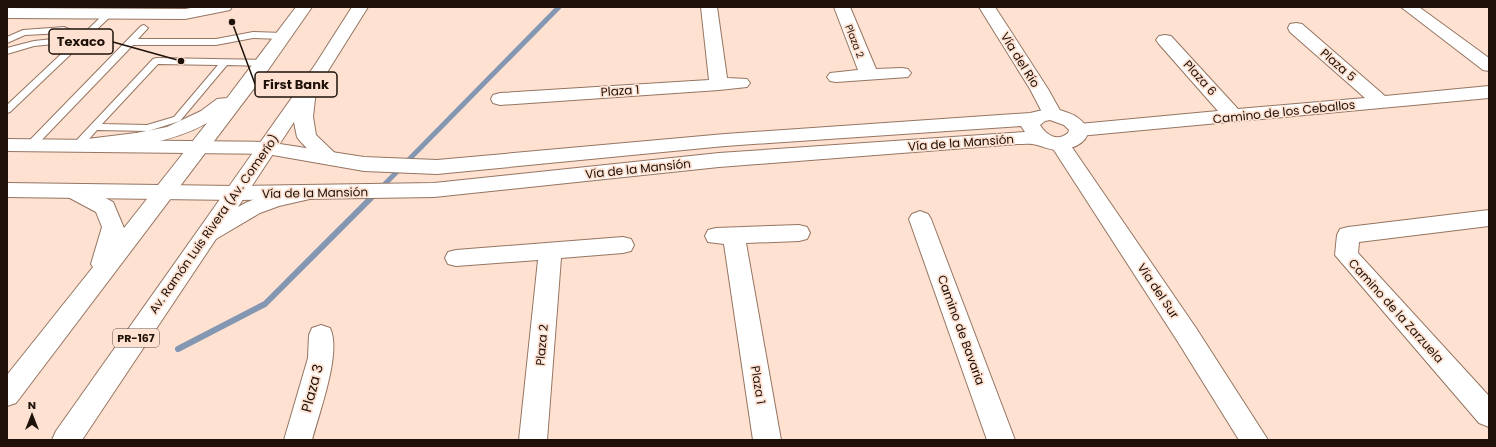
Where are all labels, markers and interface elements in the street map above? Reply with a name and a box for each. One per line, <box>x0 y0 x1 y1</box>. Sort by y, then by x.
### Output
street label: Plaza 2 <box>841 22 868 60</box>
callout: Texaco <box>49 29 113 54</box>
street label: Vía del Río <box>997 29 1044 91</box>
text: Texaco <box>57 32 105 51</box>
street label: Plaza 5 <box>1317 44 1360 85</box>
street label: Plaza 6 <box>1180 56 1221 99</box>
callout: First Bank <box>255 72 337 97</box>
text: First Bank <box>263 75 329 94</box>
street label: Plaza 1 <box>600 81 640 100</box>
street label: Camino de los Ceballos <box>1212 96 1356 127</box>
street label: Vía de la Mansión <box>907 130 1014 155</box>
street label: Av. Ramón Luis Rivera (Av. Comerío) <box>145 131 282 317</box>
street label: Vía de la Mansión <box>584 155 692 183</box>
street label: Vía de la Mansión <box>262 183 368 202</box>
street label: Camino de la Zarzuela <box>1345 255 1448 367</box>
street label: Vía del Sur <box>1134 260 1183 322</box>
street label: Camino de Bavaria <box>934 272 989 387</box>
street label: Plaza 2 <box>531 323 552 366</box>
road number: PR-167 <box>113 329 159 347</box>
street label: Plaza 3 <box>296 362 328 414</box>
street label: Plaza 1 <box>747 365 770 405</box>
north arrow <box>12 395 52 435</box>
text: N <box>28 397 36 413</box>

